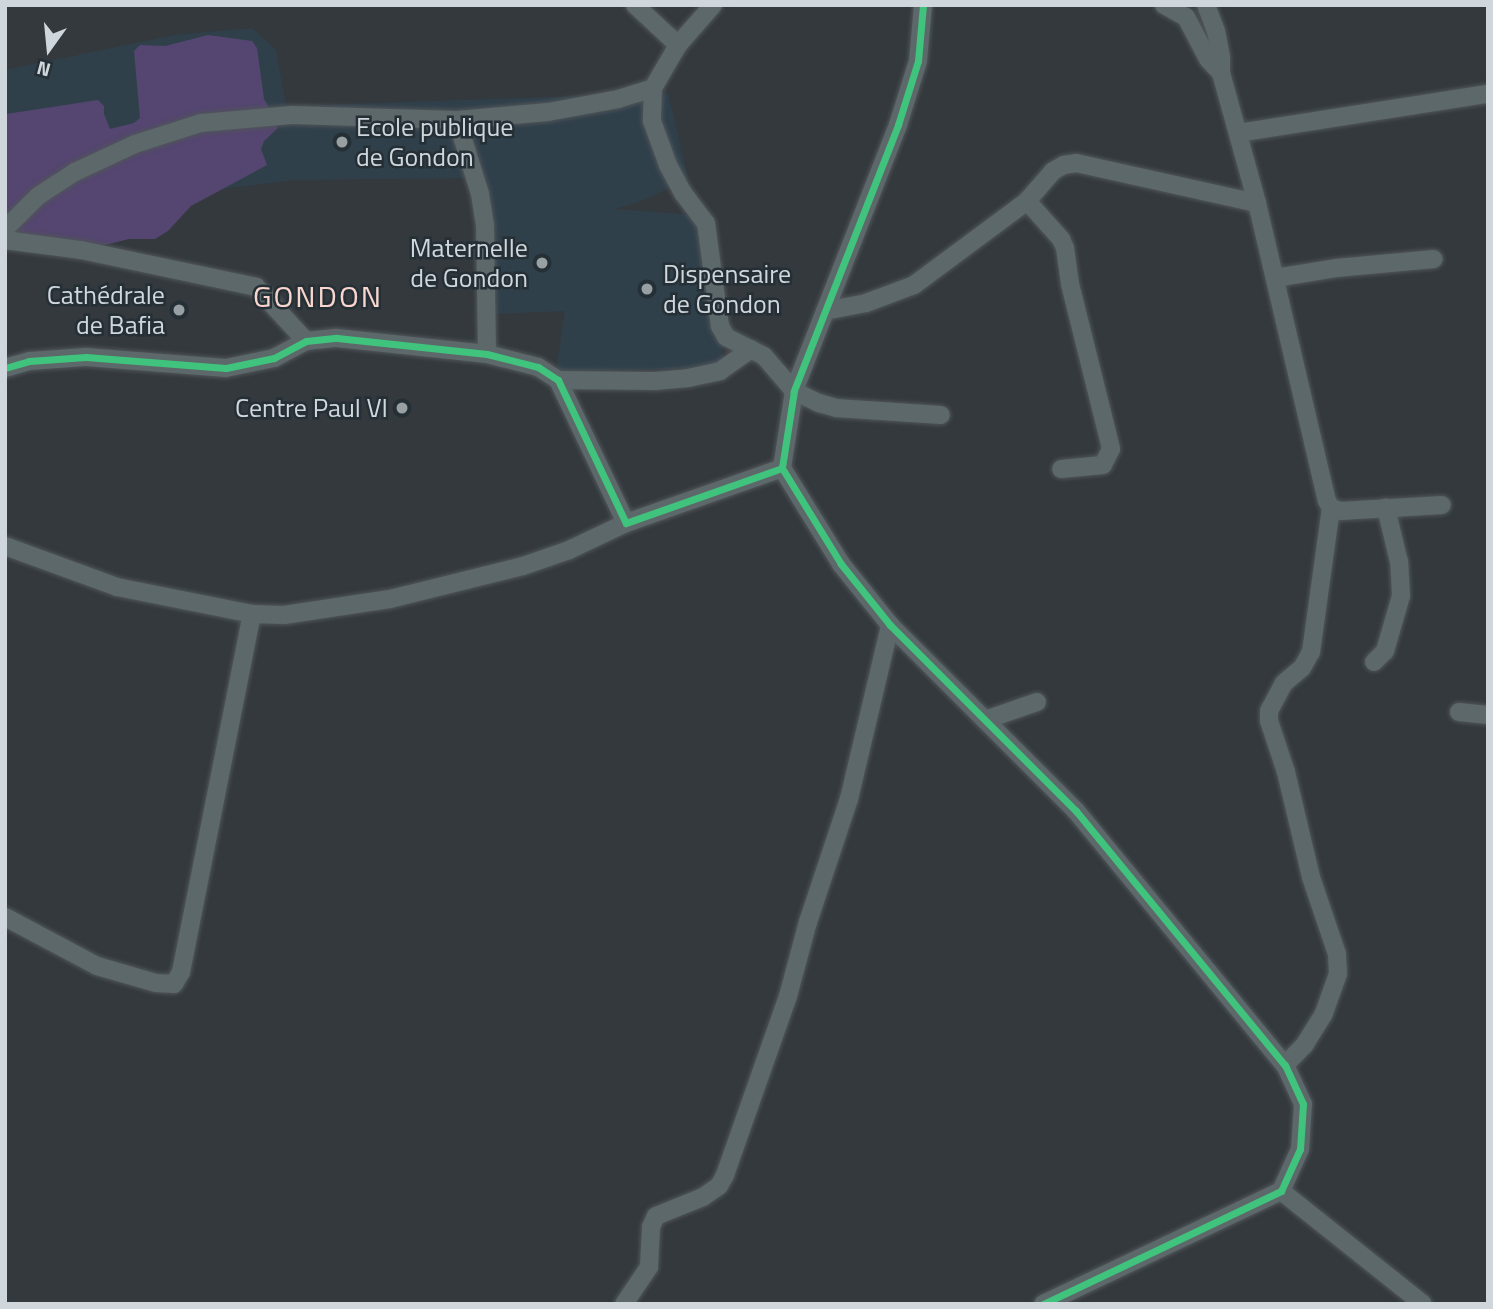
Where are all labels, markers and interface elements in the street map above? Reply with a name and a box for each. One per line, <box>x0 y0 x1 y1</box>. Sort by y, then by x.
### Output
north arrow <box>14 14 84 84</box>
text: N <box>33 54 54 85</box>
place label: Ecole publique de Gondon <box>356 111 513 172</box>
marker: Ecole publique de Gondon <box>334 134 350 150</box>
place label: Maternelle de Gondon <box>410 232 528 294</box>
marker: Maternelle de Gondon <box>534 255 550 271</box>
place label: Dispensaire de Gondon <box>663 258 791 320</box>
district label: GONDON <box>254 278 382 314</box>
place label: Cathédrale de Bafia <box>47 279 165 340</box>
marker: Dispensaire de Gondon <box>637 279 657 299</box>
marker: Cathédrale de Bafia <box>171 302 187 318</box>
place label: Centre Paul VI <box>235 392 388 424</box>
marker: Centre Paul VI <box>394 400 410 416</box>

